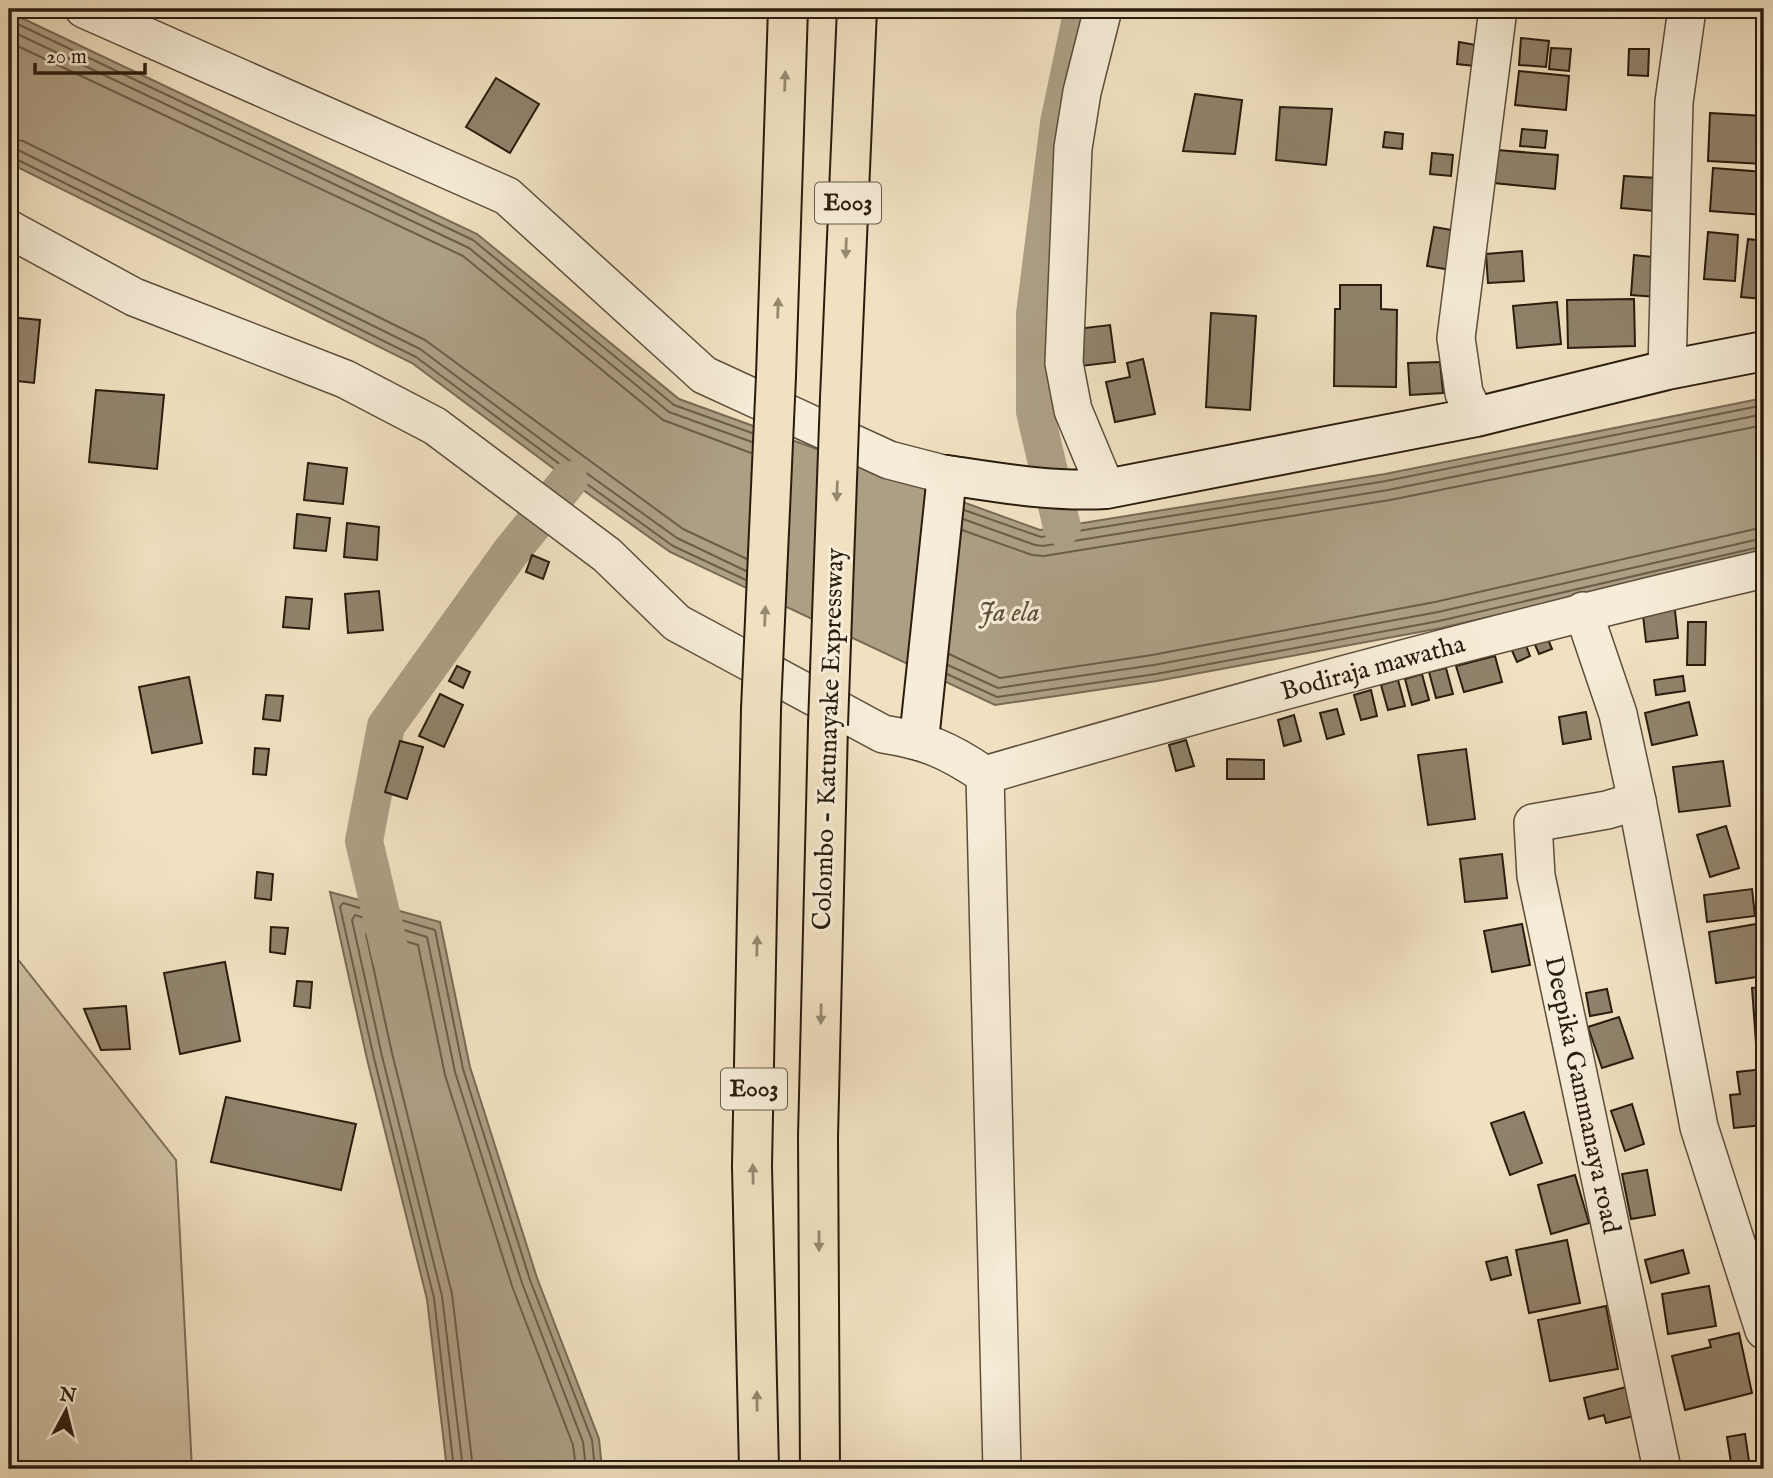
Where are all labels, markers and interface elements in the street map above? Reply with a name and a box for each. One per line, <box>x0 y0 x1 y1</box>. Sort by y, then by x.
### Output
scale bar <box>35 32 145 76</box>
text: 20 m <box>46 44 87 71</box>
one-way arrow <box>779 69 790 91</box>
road number: E003 <box>815 182 881 224</box>
one-way arrow <box>841 237 852 259</box>
one-way arrow <box>772 297 783 319</box>
one-way arrow <box>831 480 842 502</box>
street label: Colombo - Katunayake Expressway <box>806 547 852 931</box>
water label: Ja ela <box>978 596 1040 631</box>
one-way arrow <box>760 605 771 627</box>
street label: Bodiraja mawatha <box>1277 627 1469 708</box>
one-way arrow <box>751 935 762 957</box>
street label: Deepika Gammanaya road <box>1536 953 1628 1237</box>
one-way arrow <box>816 1003 827 1025</box>
road number: E003 <box>721 1069 787 1110</box>
one-way arrow <box>747 1162 758 1184</box>
one-way arrow <box>813 1231 825 1253</box>
north arrow <box>32 1376 102 1446</box>
text: N <box>57 1383 78 1409</box>
one-way arrow <box>752 1390 763 1412</box>

